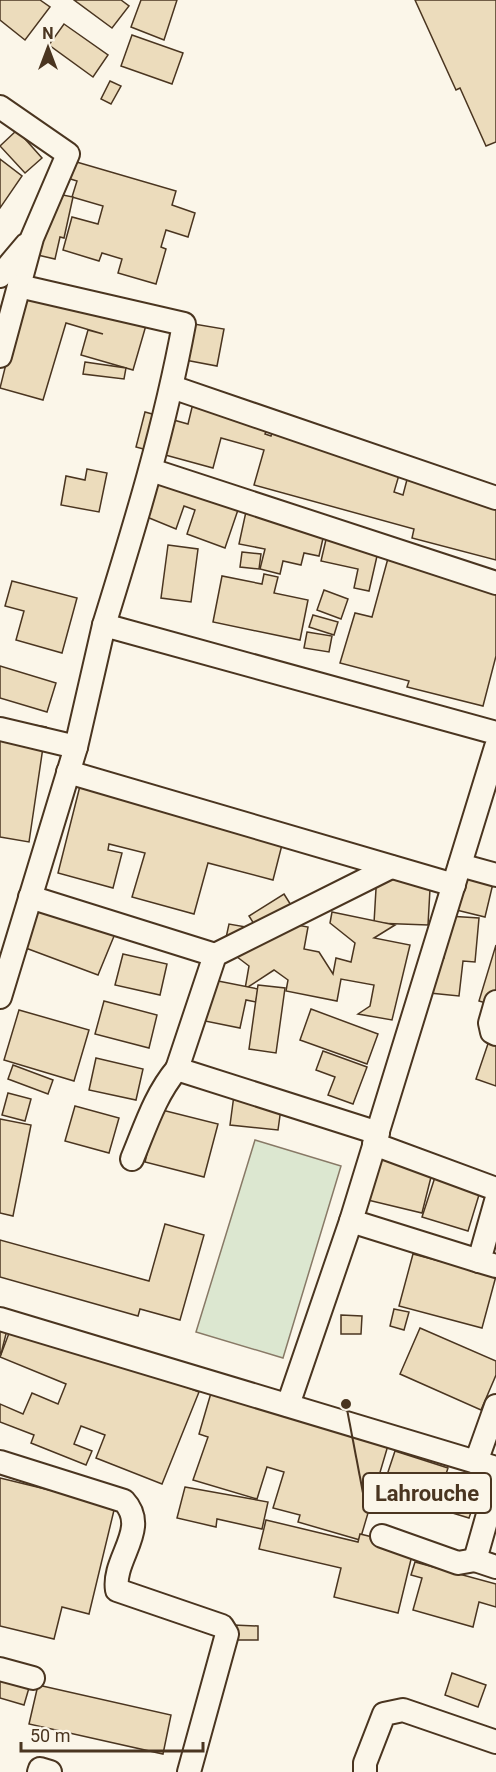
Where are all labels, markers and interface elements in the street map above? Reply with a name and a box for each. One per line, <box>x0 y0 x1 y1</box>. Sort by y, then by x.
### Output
north arrow <box>18 18 78 78</box>
text: N <box>42 24 54 43</box>
callout: Lahrouche <box>363 1473 491 1513</box>
text: Lahrouche <box>375 1481 479 1506</box>
scale bar <box>21 1715 202 1753</box>
text: 50 m <box>30 1725 70 1746</box>

